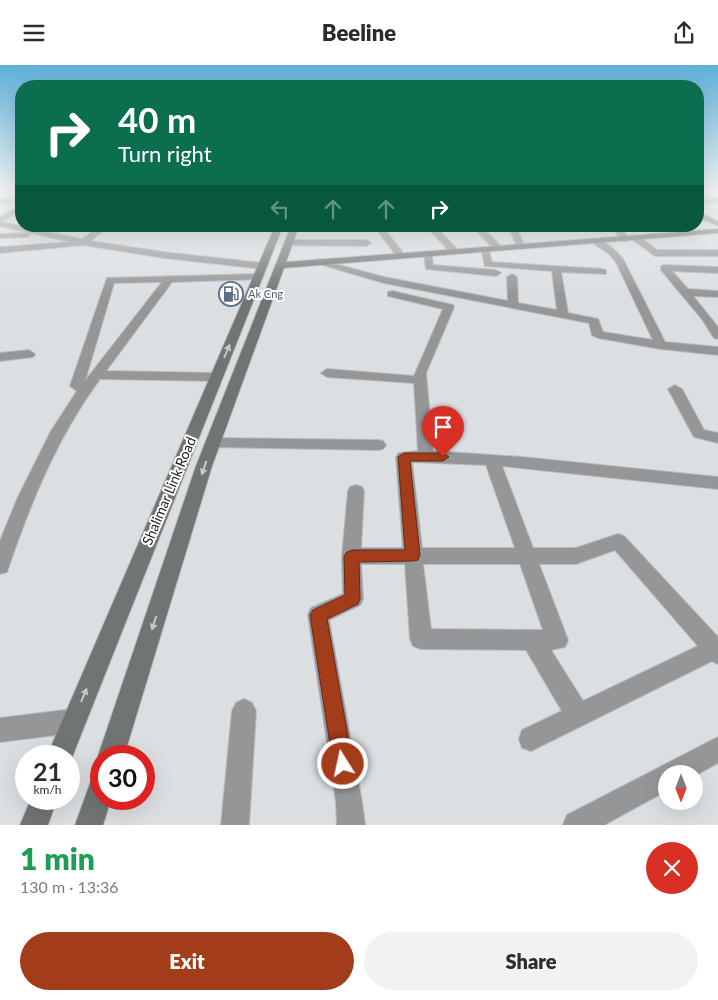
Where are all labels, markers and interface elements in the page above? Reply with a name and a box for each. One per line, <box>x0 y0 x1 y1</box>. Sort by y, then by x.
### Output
icon: menu <box>20 19 48 47</box>
text: Beeline <box>322 19 396 46</box>
icon: share <box>670 19 698 47</box>
text: 40 m <box>118 98 196 140</box>
icon: right <box>35 100 100 165</box>
text: Turn right <box>118 140 212 167</box>
icon: left <box>266 195 294 223</box>
icon: ahead <box>319 195 347 223</box>
icon: ahead <box>372 195 400 223</box>
icon: right <box>425 195 453 223</box>
fuel station icon: Ak Cng <box>218 281 244 307</box>
place label: Ak Cng <box>248 287 283 300</box>
one-way arrow <box>224 344 232 358</box>
pin <box>422 406 464 457</box>
icon: arrive <box>429 413 457 441</box>
street label: Shalimar Link Road <box>138 434 199 547</box>
one-way arrow <box>199 461 207 476</box>
one-way arrow <box>150 616 158 631</box>
one-way arrow <box>81 688 89 702</box>
position arrow <box>316 737 368 789</box>
speed limit sign: 30 <box>90 745 155 810</box>
text: 21 <box>33 756 62 786</box>
north arrow <box>658 765 702 810</box>
map controls <box>658 765 703 810</box>
text: km/h <box>33 782 62 797</box>
text: 1 min <box>20 840 95 876</box>
button: close <box>646 842 698 894</box>
text: 130 m · 13:36 <box>20 877 119 896</box>
button: Exit <box>20 932 354 990</box>
button: Share <box>364 932 698 990</box>

